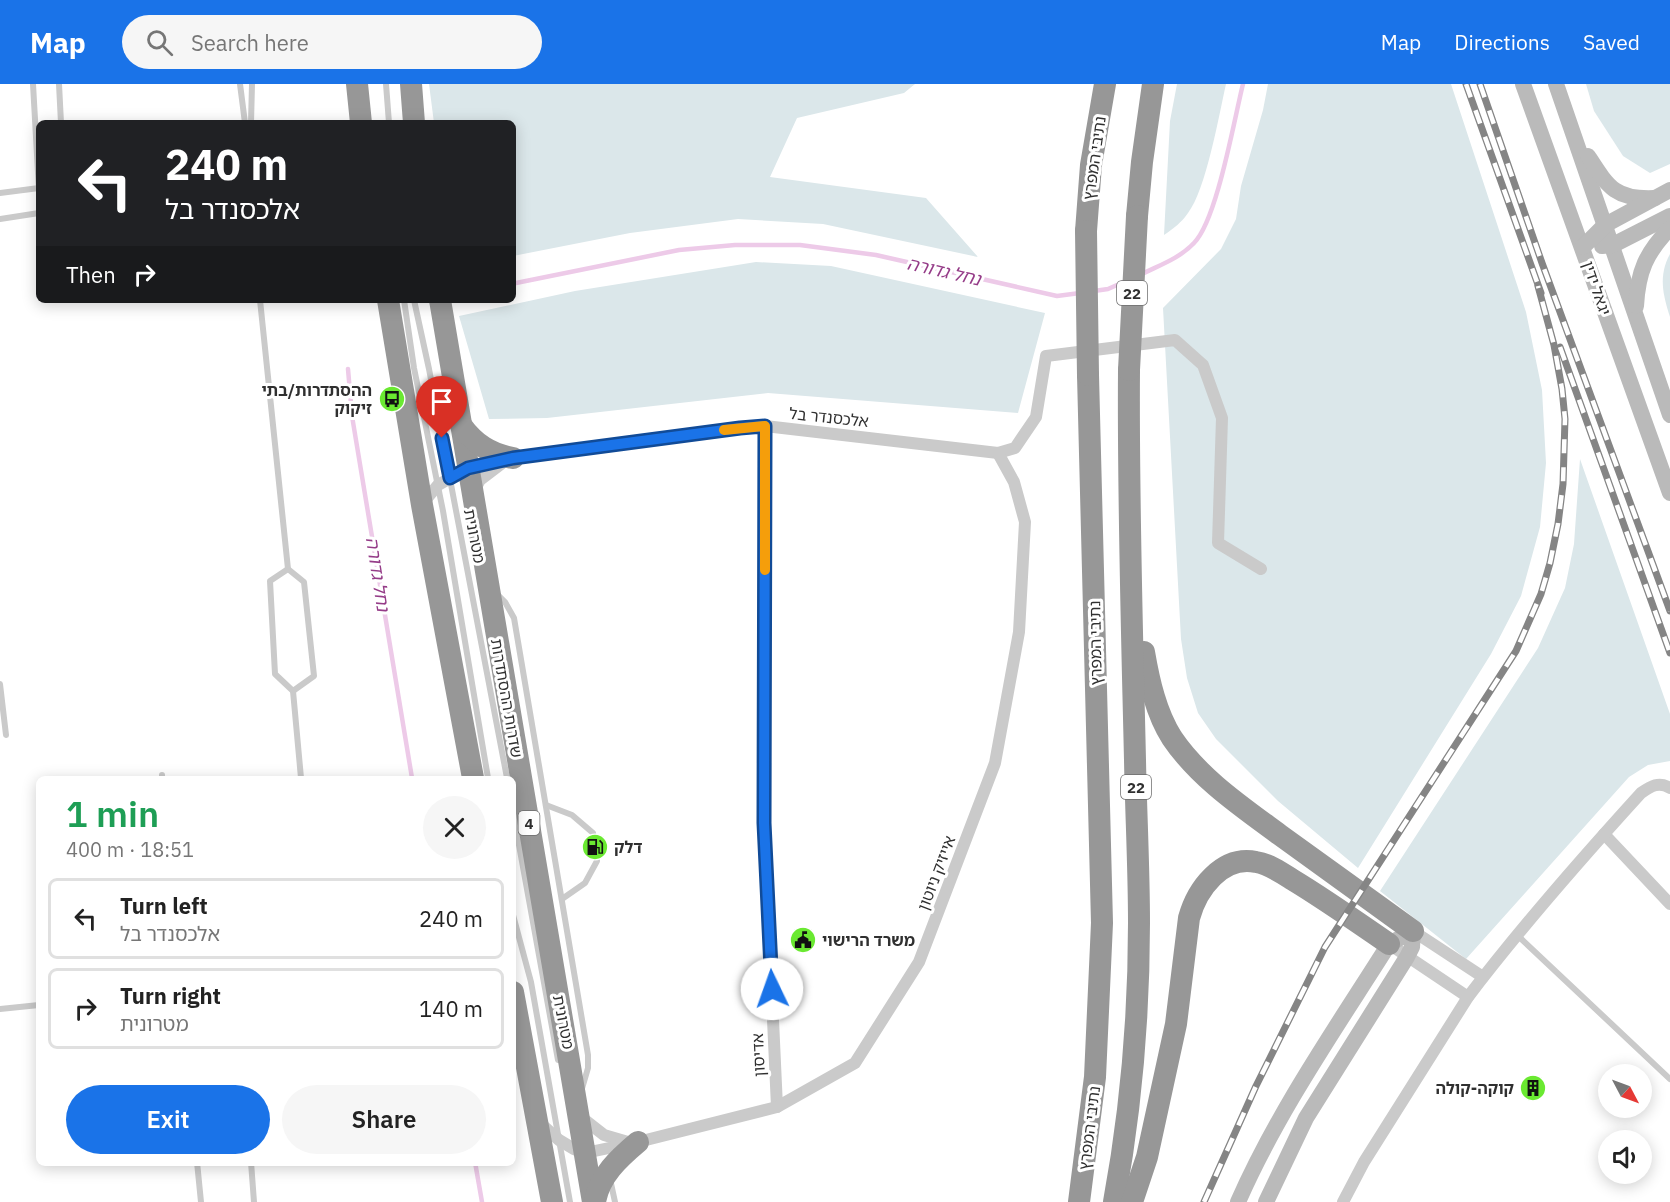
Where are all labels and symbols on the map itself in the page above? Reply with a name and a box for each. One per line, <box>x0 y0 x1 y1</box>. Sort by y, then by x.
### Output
street label: נתיבי המפרץ <box>1078 115 1110 201</box>
water label: נחל גדורה <box>905 251 984 291</box>
street label: יגאל ידין <box>1578 258 1616 318</box>
road number: 22 <box>1117 281 1147 305</box>
pin <box>416 376 467 438</box>
place label: ההסתדרות/בתי זיקוק <box>262 380 372 418</box>
bus stop icon: ההסתדרות/בתי זיקוק <box>377 384 407 414</box>
street label: אלכסנדר בל <box>788 403 870 431</box>
street label: מטרונית <box>460 507 490 565</box>
water label: נחל גדורה <box>361 535 395 614</box>
street label: נתיבי המפרץ <box>1084 600 1106 686</box>
street label: שדרות ההסתדרות <box>487 637 527 759</box>
road number: 22 <box>1121 775 1151 799</box>
road number: 4 <box>518 811 540 835</box>
fuel station icon: דלק <box>580 832 610 862</box>
street label: אייזיק ניוטון <box>913 833 959 913</box>
place label: דלק <box>614 837 643 857</box>
public building icon: משרד הרישוי <box>788 925 818 955</box>
place label: משרד הרישוי <box>822 930 915 950</box>
position arrow <box>740 957 804 1021</box>
street label: מטרונית <box>549 993 579 1051</box>
street label: אדיסון <box>747 1033 769 1077</box>
north arrow <box>1598 1064 1652 1118</box>
building icon: קוקה-קולה <box>1518 1073 1548 1103</box>
place label: קוקה-קולה <box>1435 1078 1515 1098</box>
street label: נתיבי המפרץ <box>1074 1085 1104 1171</box>

